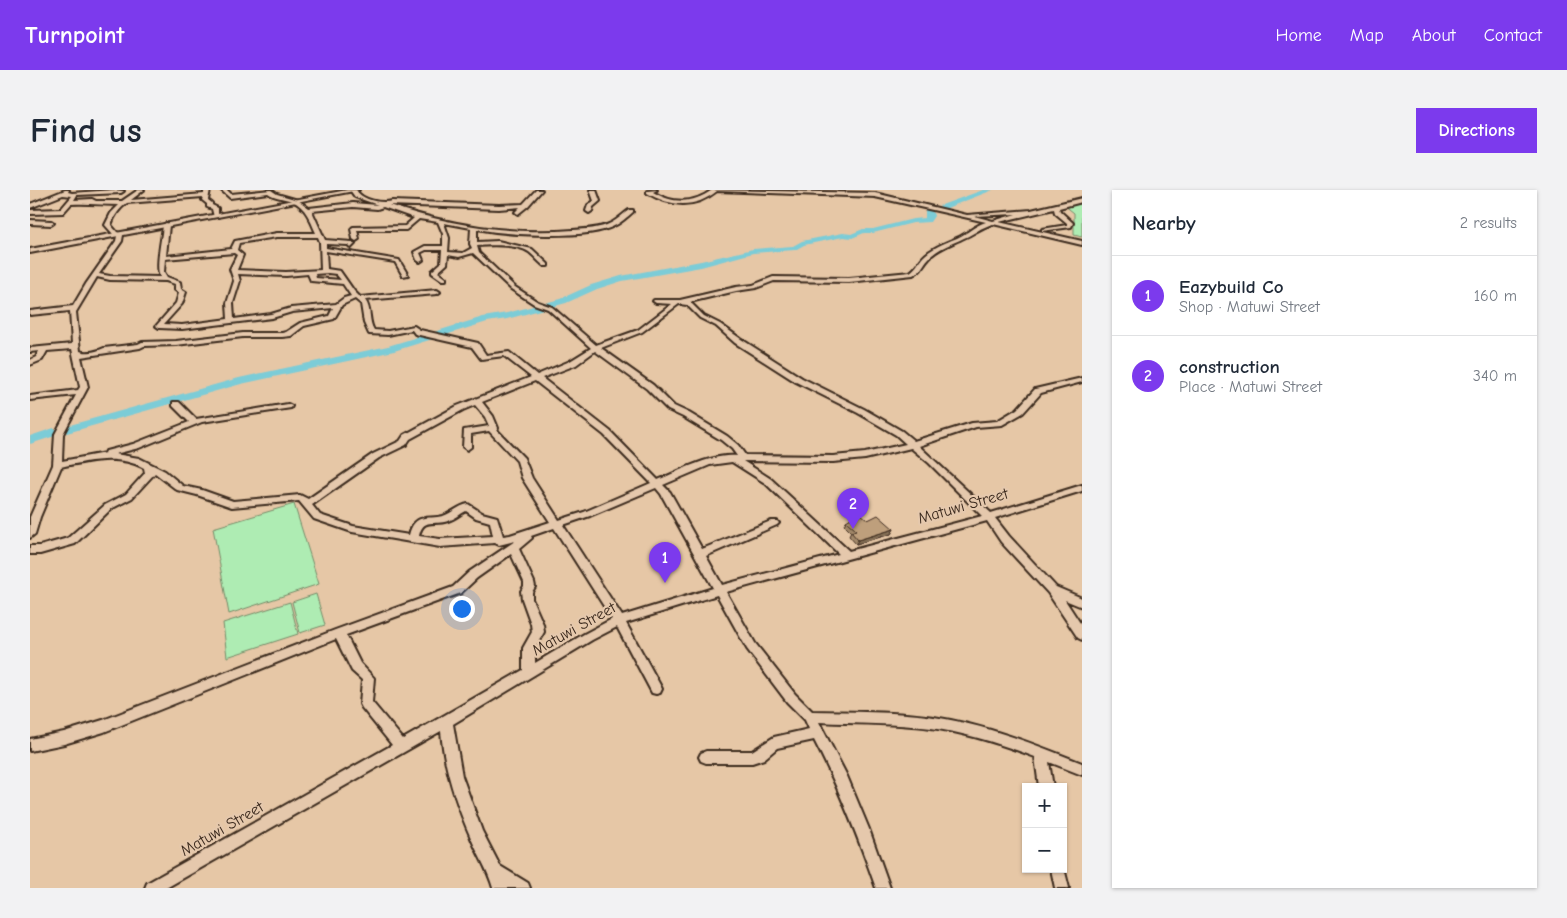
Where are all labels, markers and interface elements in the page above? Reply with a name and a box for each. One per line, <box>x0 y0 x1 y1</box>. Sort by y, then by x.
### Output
text: Turnpoint <box>25 21 124 49</box>
text: Home <box>1275 25 1322 46</box>
text: Map <box>1350 25 1384 46</box>
text: About <box>1412 25 1456 46</box>
text: Contact <box>1484 25 1542 46</box>
button: Directions <box>1416 108 1537 153</box>
text: Find us <box>30 110 142 151</box>
text: Nearby <box>1132 211 1196 235</box>
text: 2 results <box>1460 214 1517 232</box>
text: Eazybuild Co <box>1179 276 1284 298</box>
text: 1 <box>1145 287 1151 305</box>
text: 160 m <box>1474 287 1517 305</box>
text: Shop · Matuwi Street <box>1179 298 1320 316</box>
text: construction <box>1179 356 1280 378</box>
text: 2 <box>1144 367 1152 385</box>
text: 340 m <box>1473 367 1517 385</box>
text: Place · Matuwi Street <box>1179 378 1322 396</box>
street label: Matuwi Street <box>916 484 1011 527</box>
pin: 2 <box>837 488 869 529</box>
pin: 1 <box>649 542 681 583</box>
your location <box>449 596 475 622</box>
street label: Matuwi Street <box>529 598 619 659</box>
map controls <box>1022 783 1067 873</box>
button: + <box>1022 783 1067 828</box>
street label: Matuwi Street <box>177 798 267 860</box>
button: − <box>1022 828 1067 873</box>

